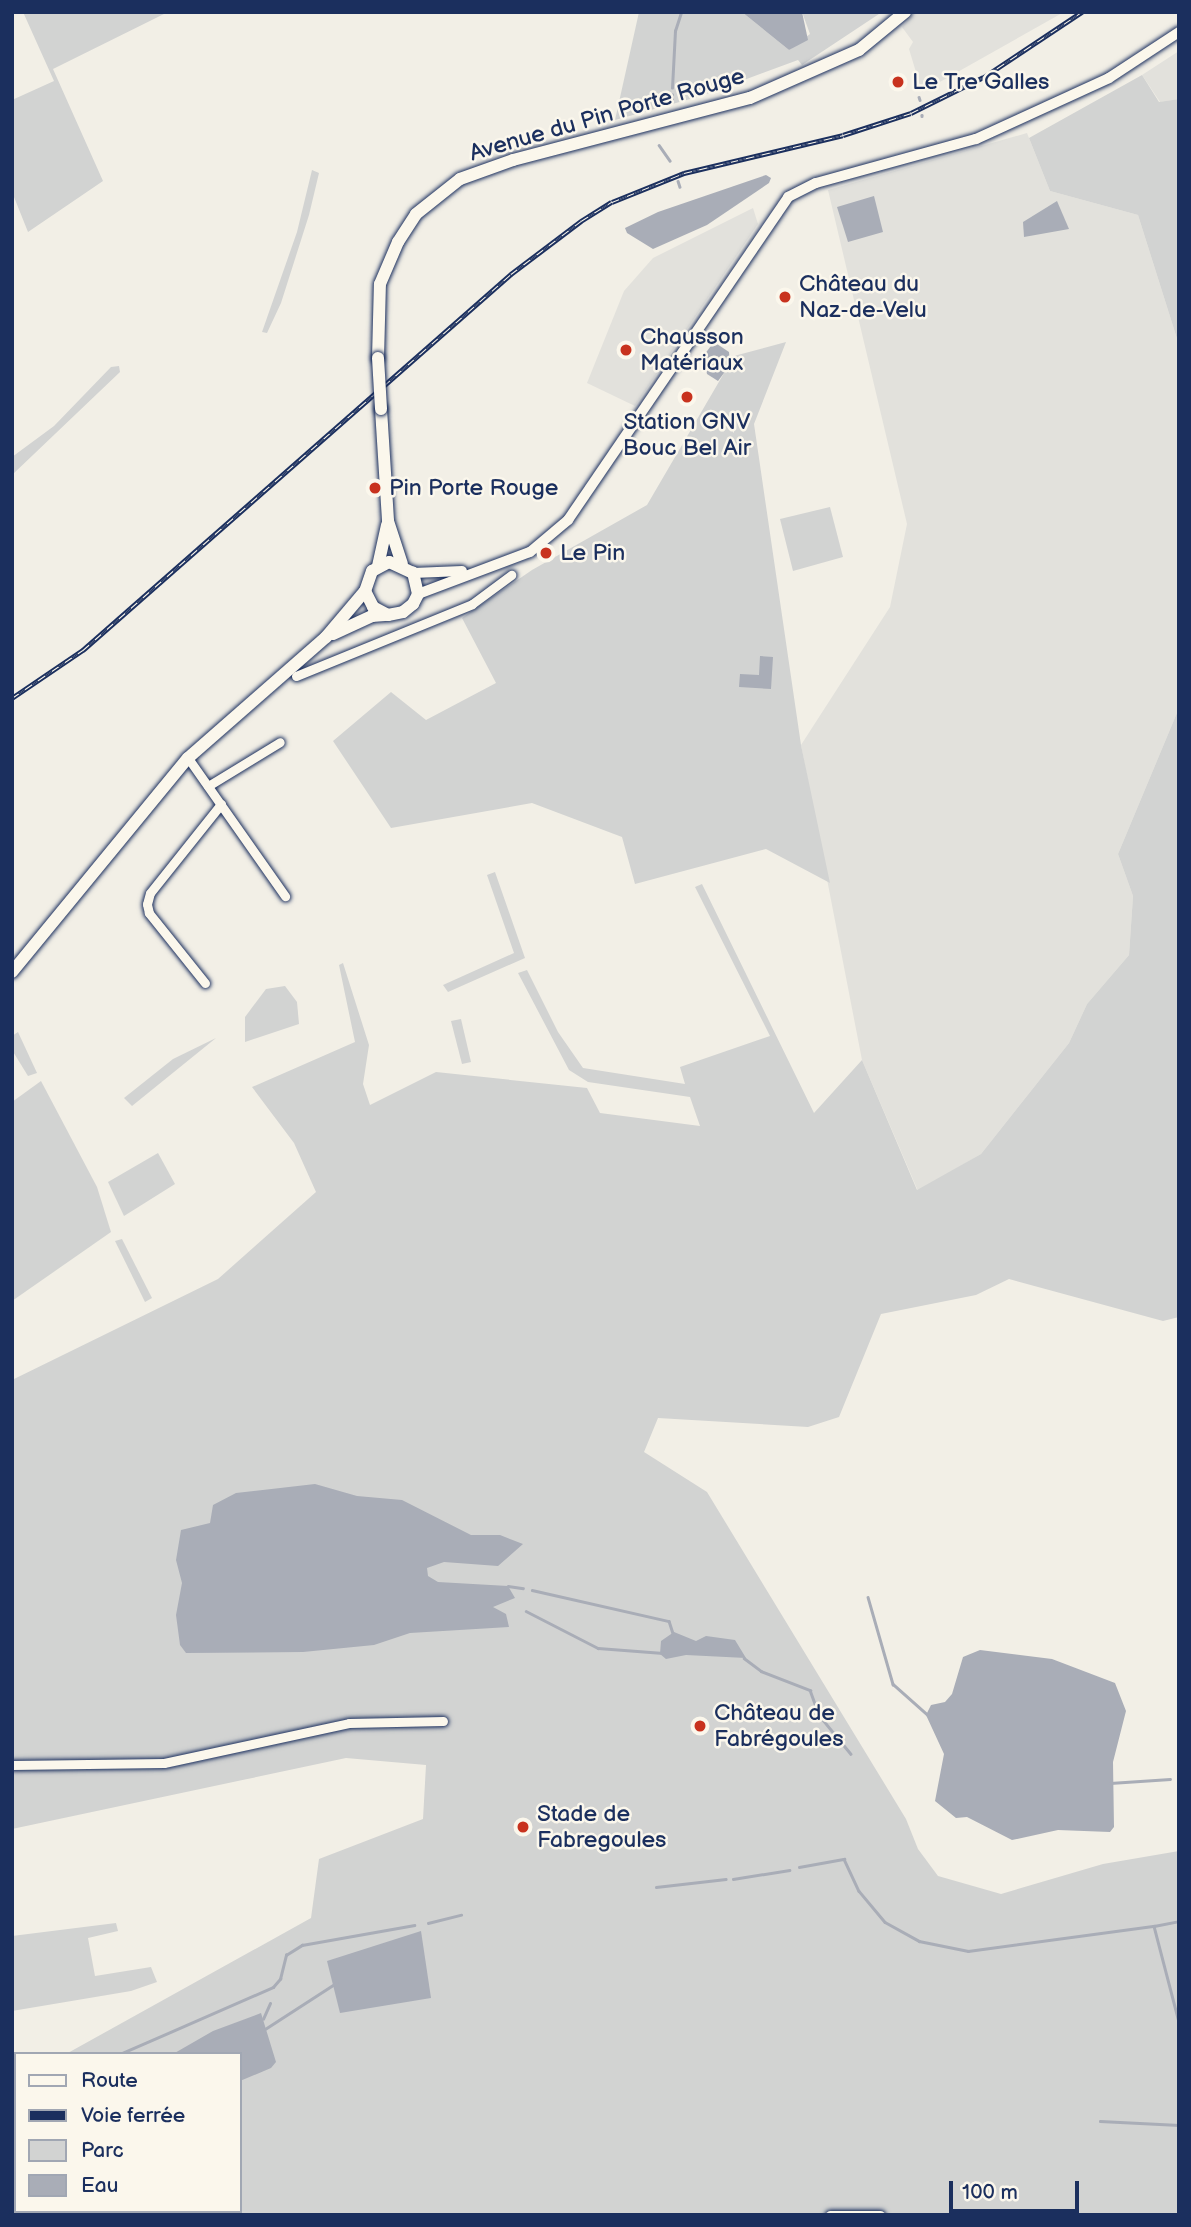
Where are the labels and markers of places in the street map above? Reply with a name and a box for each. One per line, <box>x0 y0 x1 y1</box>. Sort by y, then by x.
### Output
place label: Le Tre Galles <box>912 68 1050 96</box>
marker: Le Tre Galles <box>890 74 906 90</box>
place label: Château du Naz-de-Velu <box>799 270 927 324</box>
marker: Château du Naz-de-Velu <box>777 289 793 305</box>
place label: Chausson Matériaux <box>640 323 744 377</box>
marker: Chausson Matériaux <box>618 342 634 358</box>
marker: Station GNV Bouc Bel Air <box>679 389 695 405</box>
place label: Station GNV Bouc Bel Air <box>623 408 751 462</box>
place label: Pin Porte Rouge <box>389 474 558 502</box>
marker: Pin Porte Rouge <box>367 480 383 496</box>
place label: Le Pin <box>560 539 625 567</box>
marker: Le Pin <box>538 545 554 561</box>
place label: Château de Fabrégoules <box>714 1699 844 1753</box>
marker: Château de Fabrégoules <box>692 1718 708 1734</box>
place label: Stade de Fabregoules <box>537 1800 666 1854</box>
marker: Stade de Fabregoules <box>515 1819 531 1835</box>

